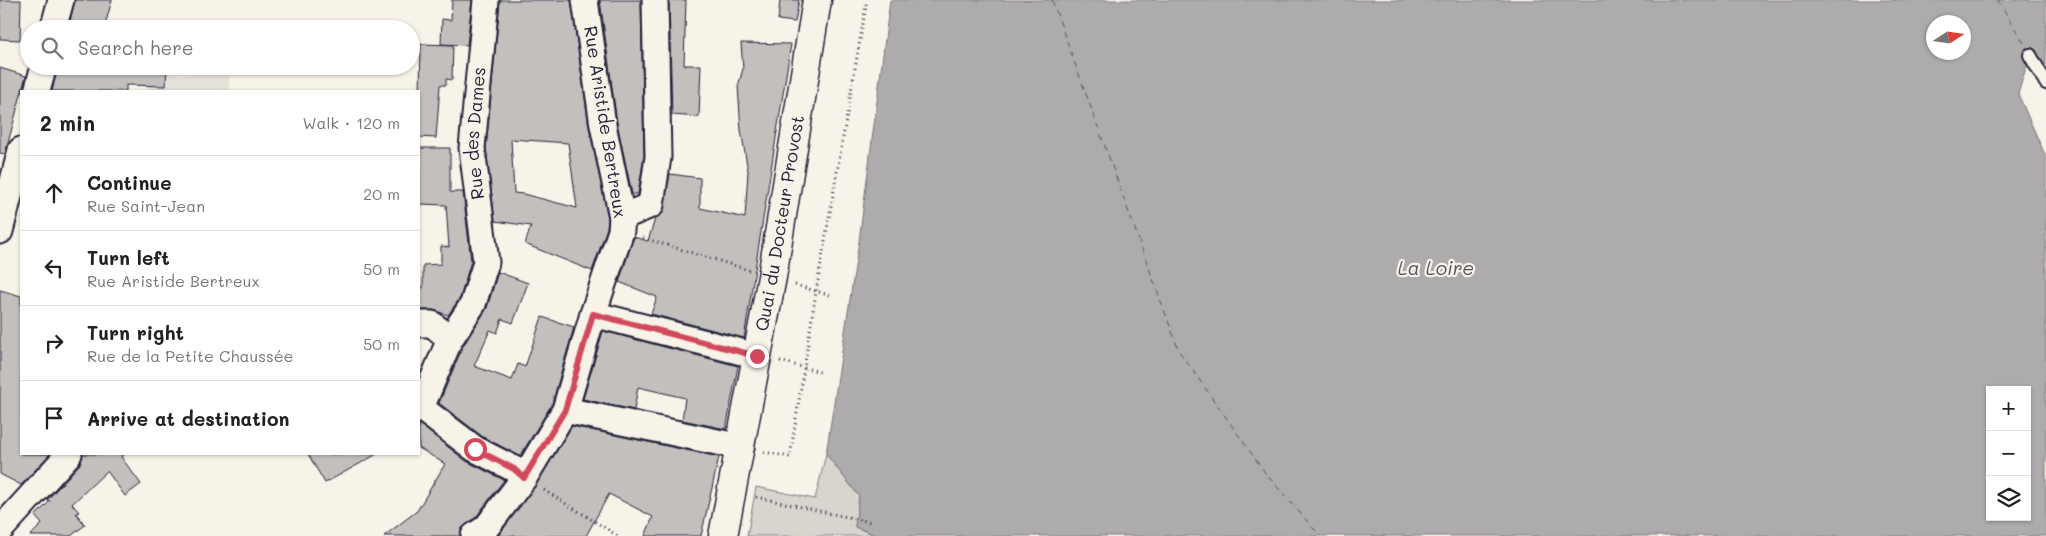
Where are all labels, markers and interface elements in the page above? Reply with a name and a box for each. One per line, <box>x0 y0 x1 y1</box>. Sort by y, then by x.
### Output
north arrow <box>1926 15 1971 60</box>
search box <box>20 20 420 75</box>
street label: Rue Aristide Bertreux <box>579 24 633 220</box>
icon: search <box>38 34 66 62</box>
text: Search here <box>78 35 194 60</box>
street label: Rue des Dames <box>459 66 491 201</box>
text: 2 min <box>40 109 95 136</box>
text: Walk · 120 m <box>302 112 400 133</box>
street label: Quai du Docteur Provost <box>749 113 809 333</box>
text: Continue <box>87 170 172 195</box>
icon: ahead <box>40 179 68 207</box>
text: 20 m <box>363 183 400 204</box>
text: Rue Saint-Jean <box>87 195 205 216</box>
text: Turn left <box>87 245 170 270</box>
icon: left <box>40 254 68 282</box>
water label: La Loire <box>1398 255 1474 280</box>
text: 50 m <box>363 258 400 279</box>
text: Rue Aristide Bertreux <box>87 270 260 291</box>
text: Turn right <box>87 320 184 345</box>
icon: right <box>40 329 68 357</box>
text: 50 m <box>363 333 400 354</box>
text: Rue de la Petite Chaussée <box>87 345 294 366</box>
route end <box>746 345 769 368</box>
map controls <box>1986 386 2031 521</box>
button: + <box>1986 386 2031 431</box>
icon: arrive <box>40 404 68 432</box>
text: Arrive at destination <box>87 406 290 431</box>
button: − <box>1986 431 2031 476</box>
route start <box>464 438 487 461</box>
button: layers <box>1986 476 2031 521</box>

